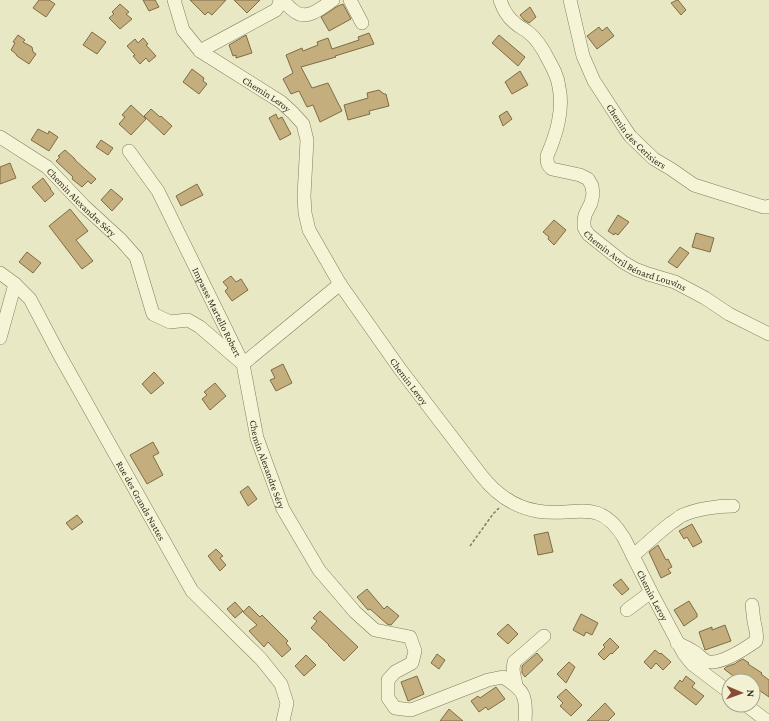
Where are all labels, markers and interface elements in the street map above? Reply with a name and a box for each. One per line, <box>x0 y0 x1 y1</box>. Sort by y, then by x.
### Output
street label: Chemin Leroy <box>241 74 293 115</box>
street label: Chemin des Cerisiers <box>604 102 668 171</box>
street label: Chemin Alexandre Séry <box>45 166 119 239</box>
street label: Chemin Avril Bénard Louvins <box>581 228 688 293</box>
street label: Impasse Martello Robert <box>190 266 244 359</box>
street label: Chemin Leroy <box>388 356 431 407</box>
street label: Chemin Alexandre Séry <box>248 419 288 511</box>
street label: Rue des Grands Nattes <box>114 459 167 542</box>
street label: Chemin Leroy <box>635 568 670 623</box>
north arrow <box>721 673 761 713</box>
text: N <box>745 689 757 698</box>

